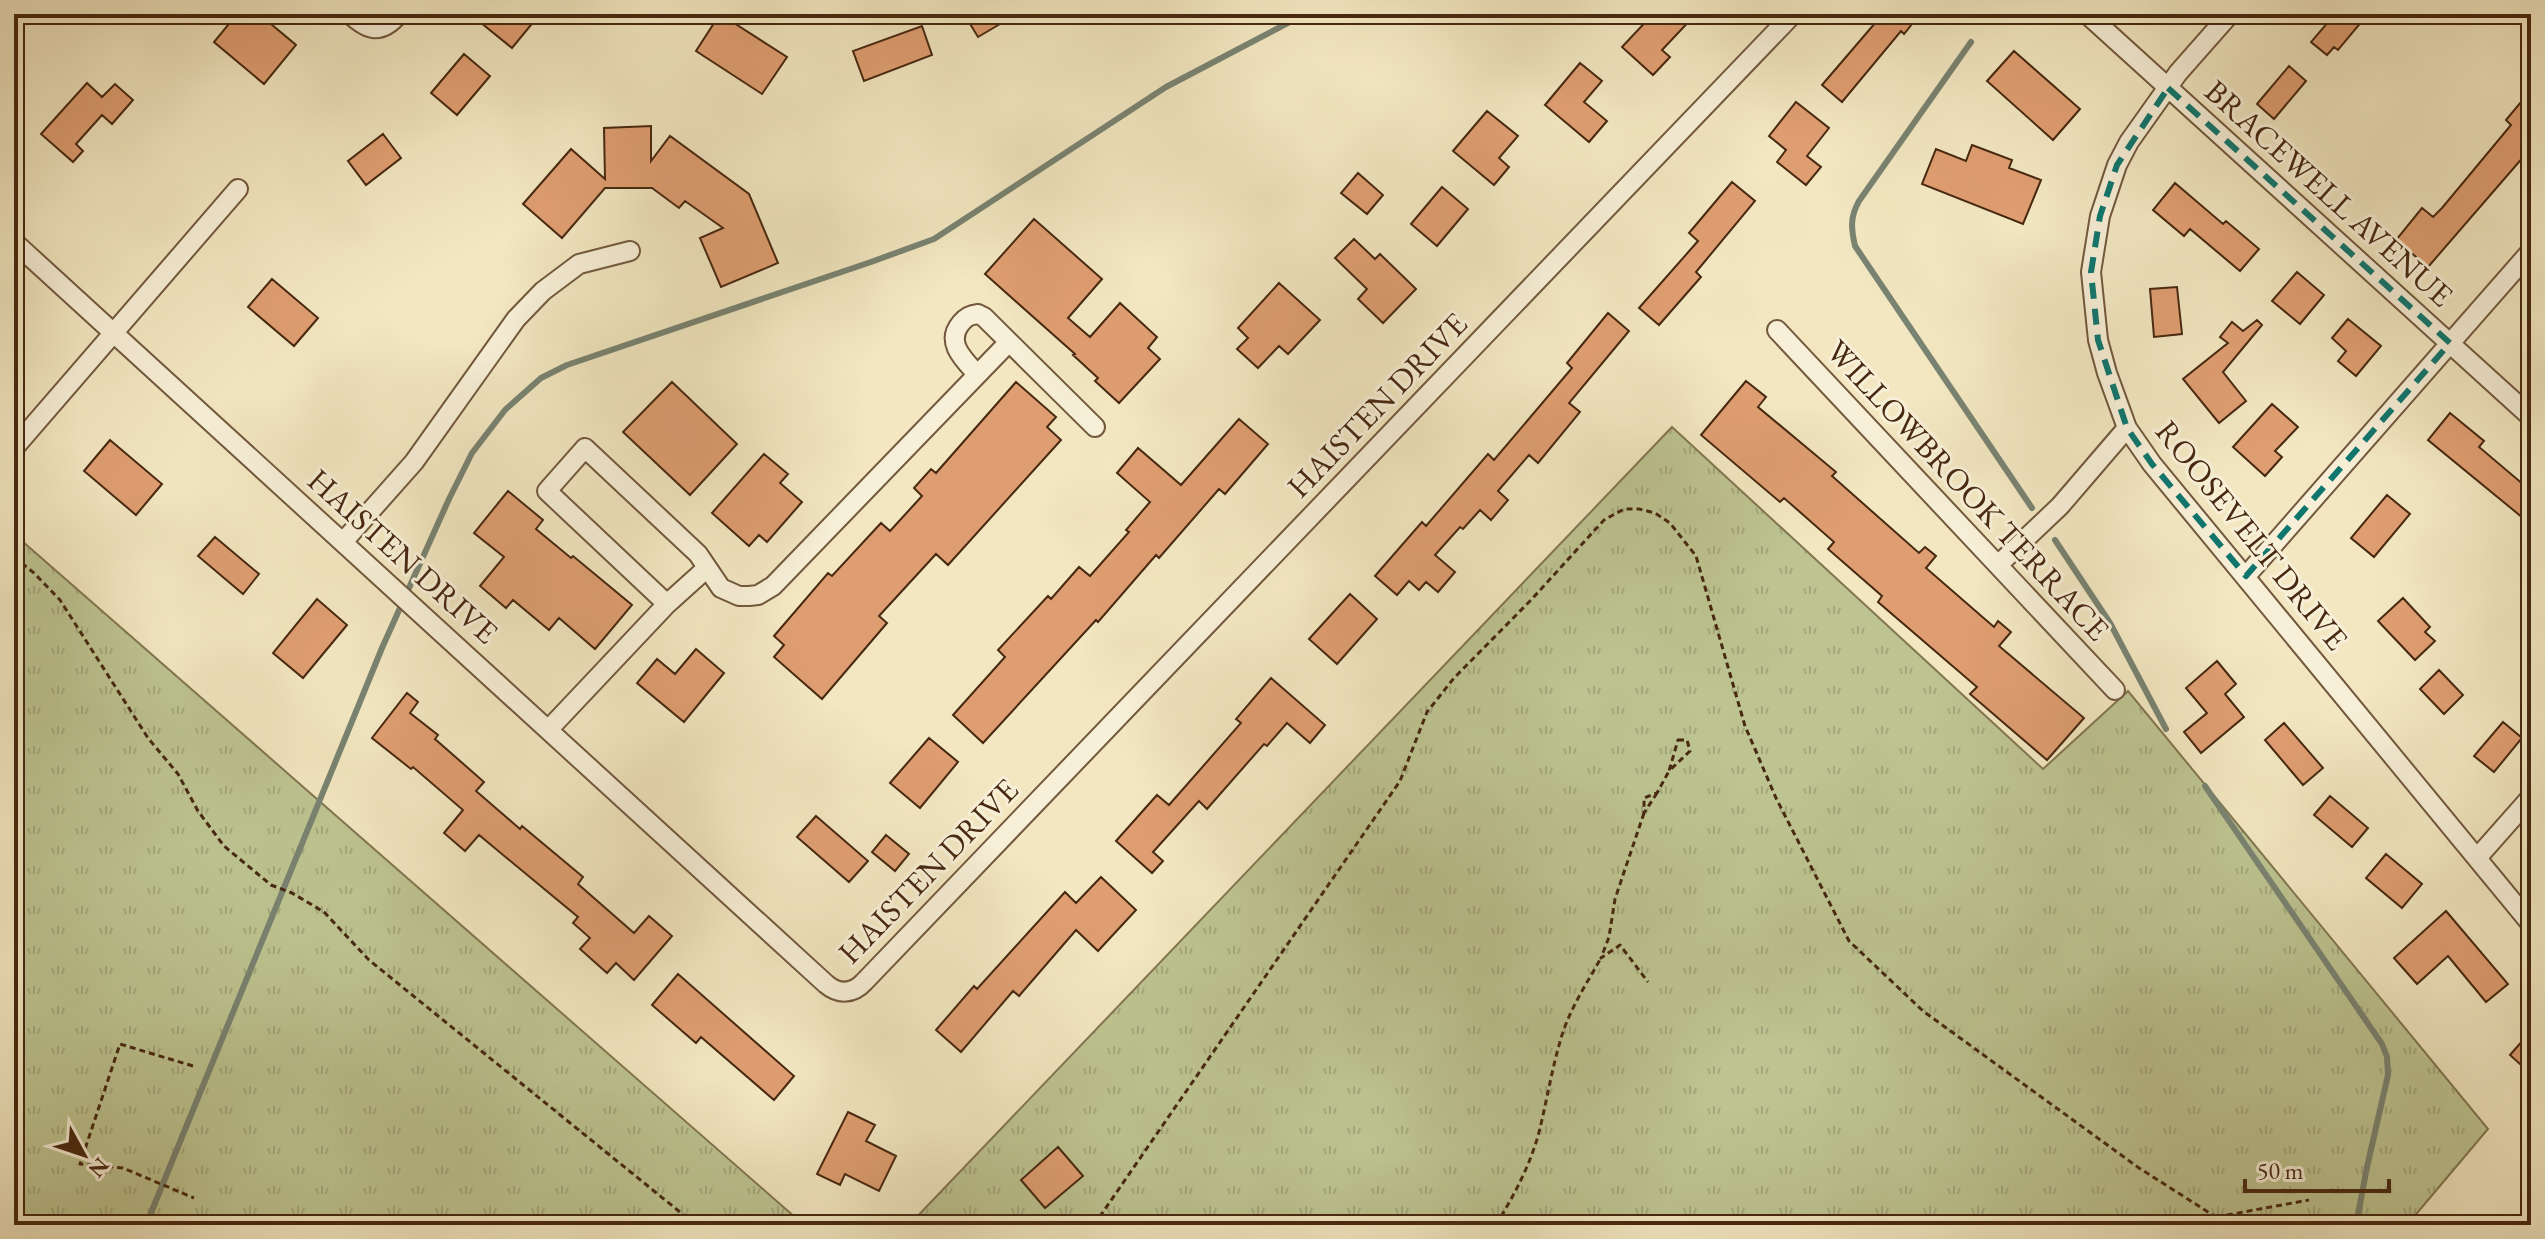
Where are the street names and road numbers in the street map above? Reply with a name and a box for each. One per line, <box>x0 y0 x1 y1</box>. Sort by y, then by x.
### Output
street label: BRACEWELL AVENUE <box>2196 70 2462 316</box>
street label: HAISTEN DRIVE <box>1278 303 1476 507</box>
street label: WILLOWBROOK TERRACE <box>1817 330 2119 650</box>
street label: ROOSEVELT DRIVE <box>2146 411 2358 659</box>
street label: HAISTEN DRIVE <box>299 459 507 653</box>
street label: HAISTEN DRIVE <box>829 769 1027 973</box>

